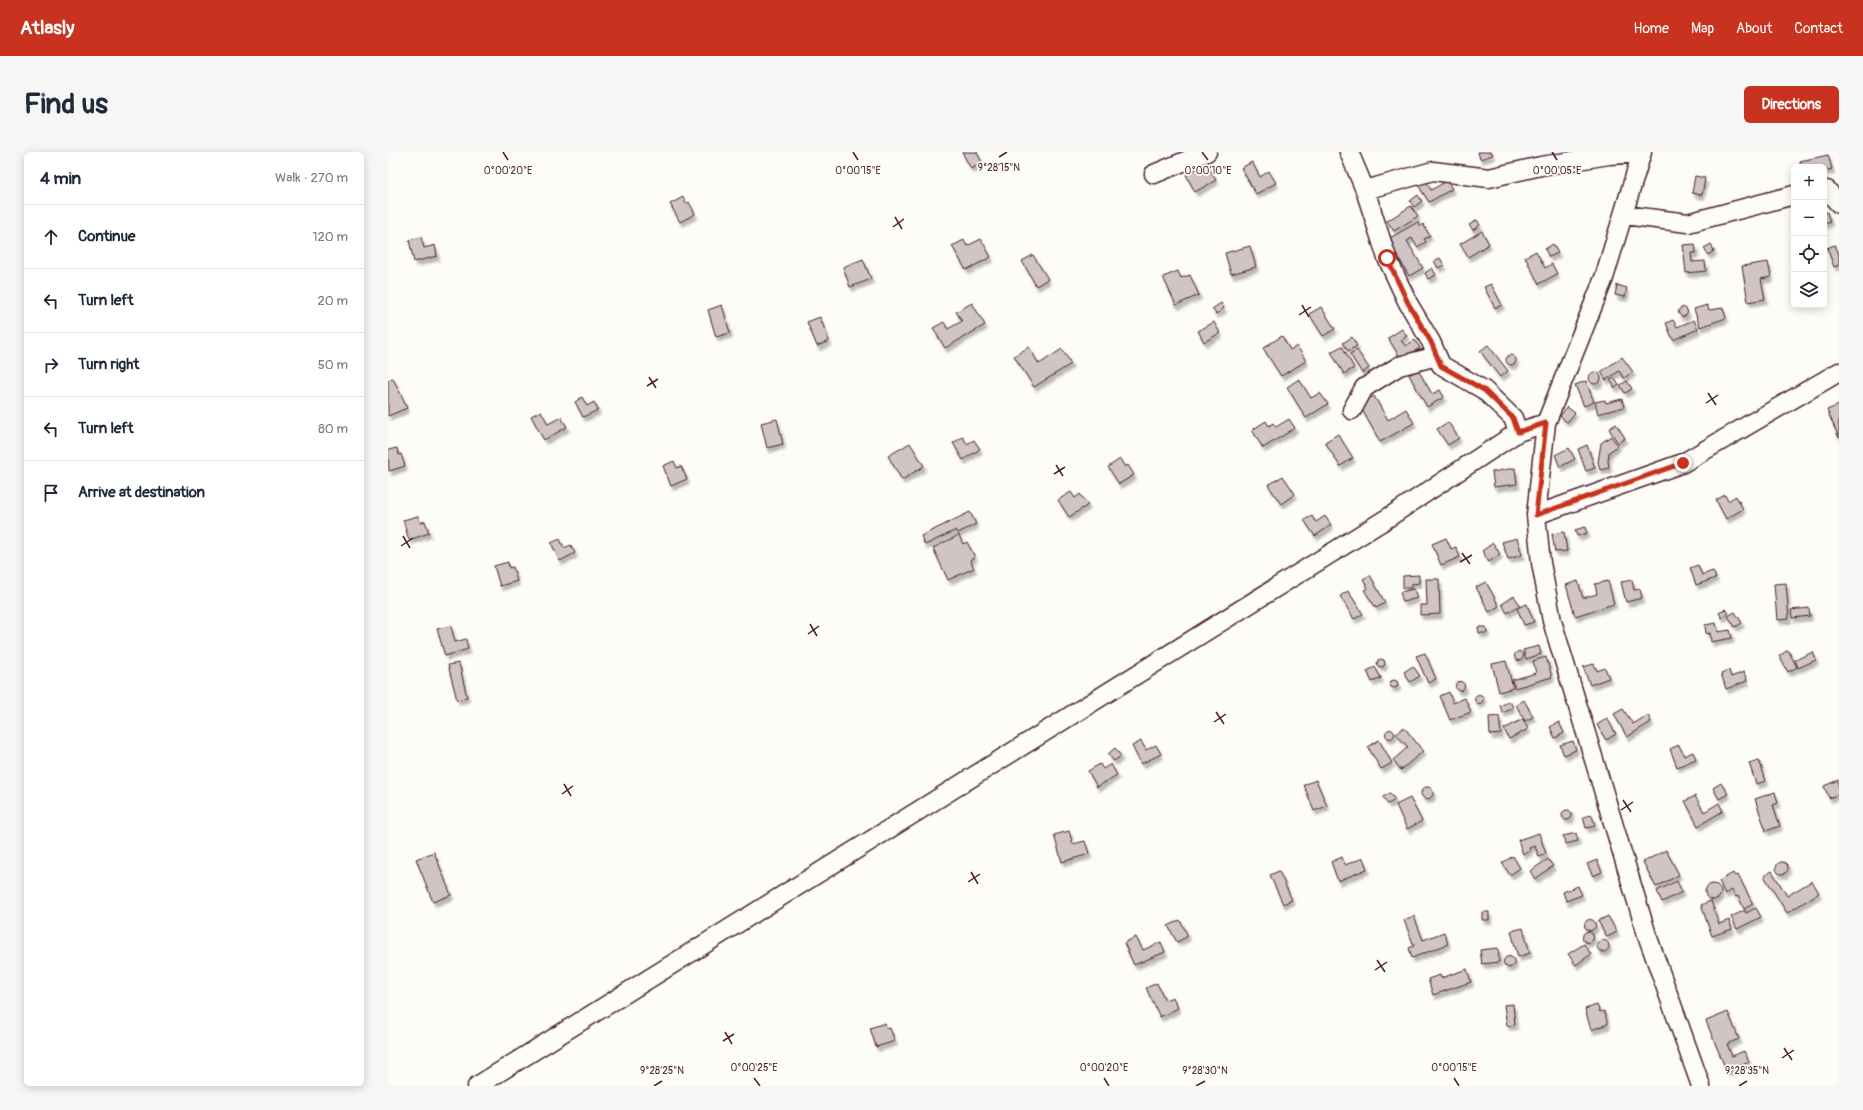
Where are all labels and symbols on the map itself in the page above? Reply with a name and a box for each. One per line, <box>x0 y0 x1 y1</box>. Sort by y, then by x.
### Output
text: 9°28'15"N <box>978 162 1020 174</box>
text: 0°00'20"E <box>484 165 532 177</box>
text: 0°00'15"E <box>835 165 881 177</box>
text: 0°00'10"E <box>1185 165 1231 177</box>
text: 0°00'05"E <box>1533 165 1581 177</box>
route start <box>1378 249 1396 267</box>
route end <box>1674 454 1692 472</box>
text: 0°00'25"E <box>730 1062 778 1074</box>
text: 0°00'20"E <box>1080 1062 1128 1074</box>
text: 0°00'15"E <box>1431 1062 1477 1074</box>
text: 9°28'25"N <box>640 1065 684 1077</box>
text: 9°28'30"N <box>1182 1065 1228 1077</box>
text: 9°28'35"N <box>1725 1065 1769 1077</box>

